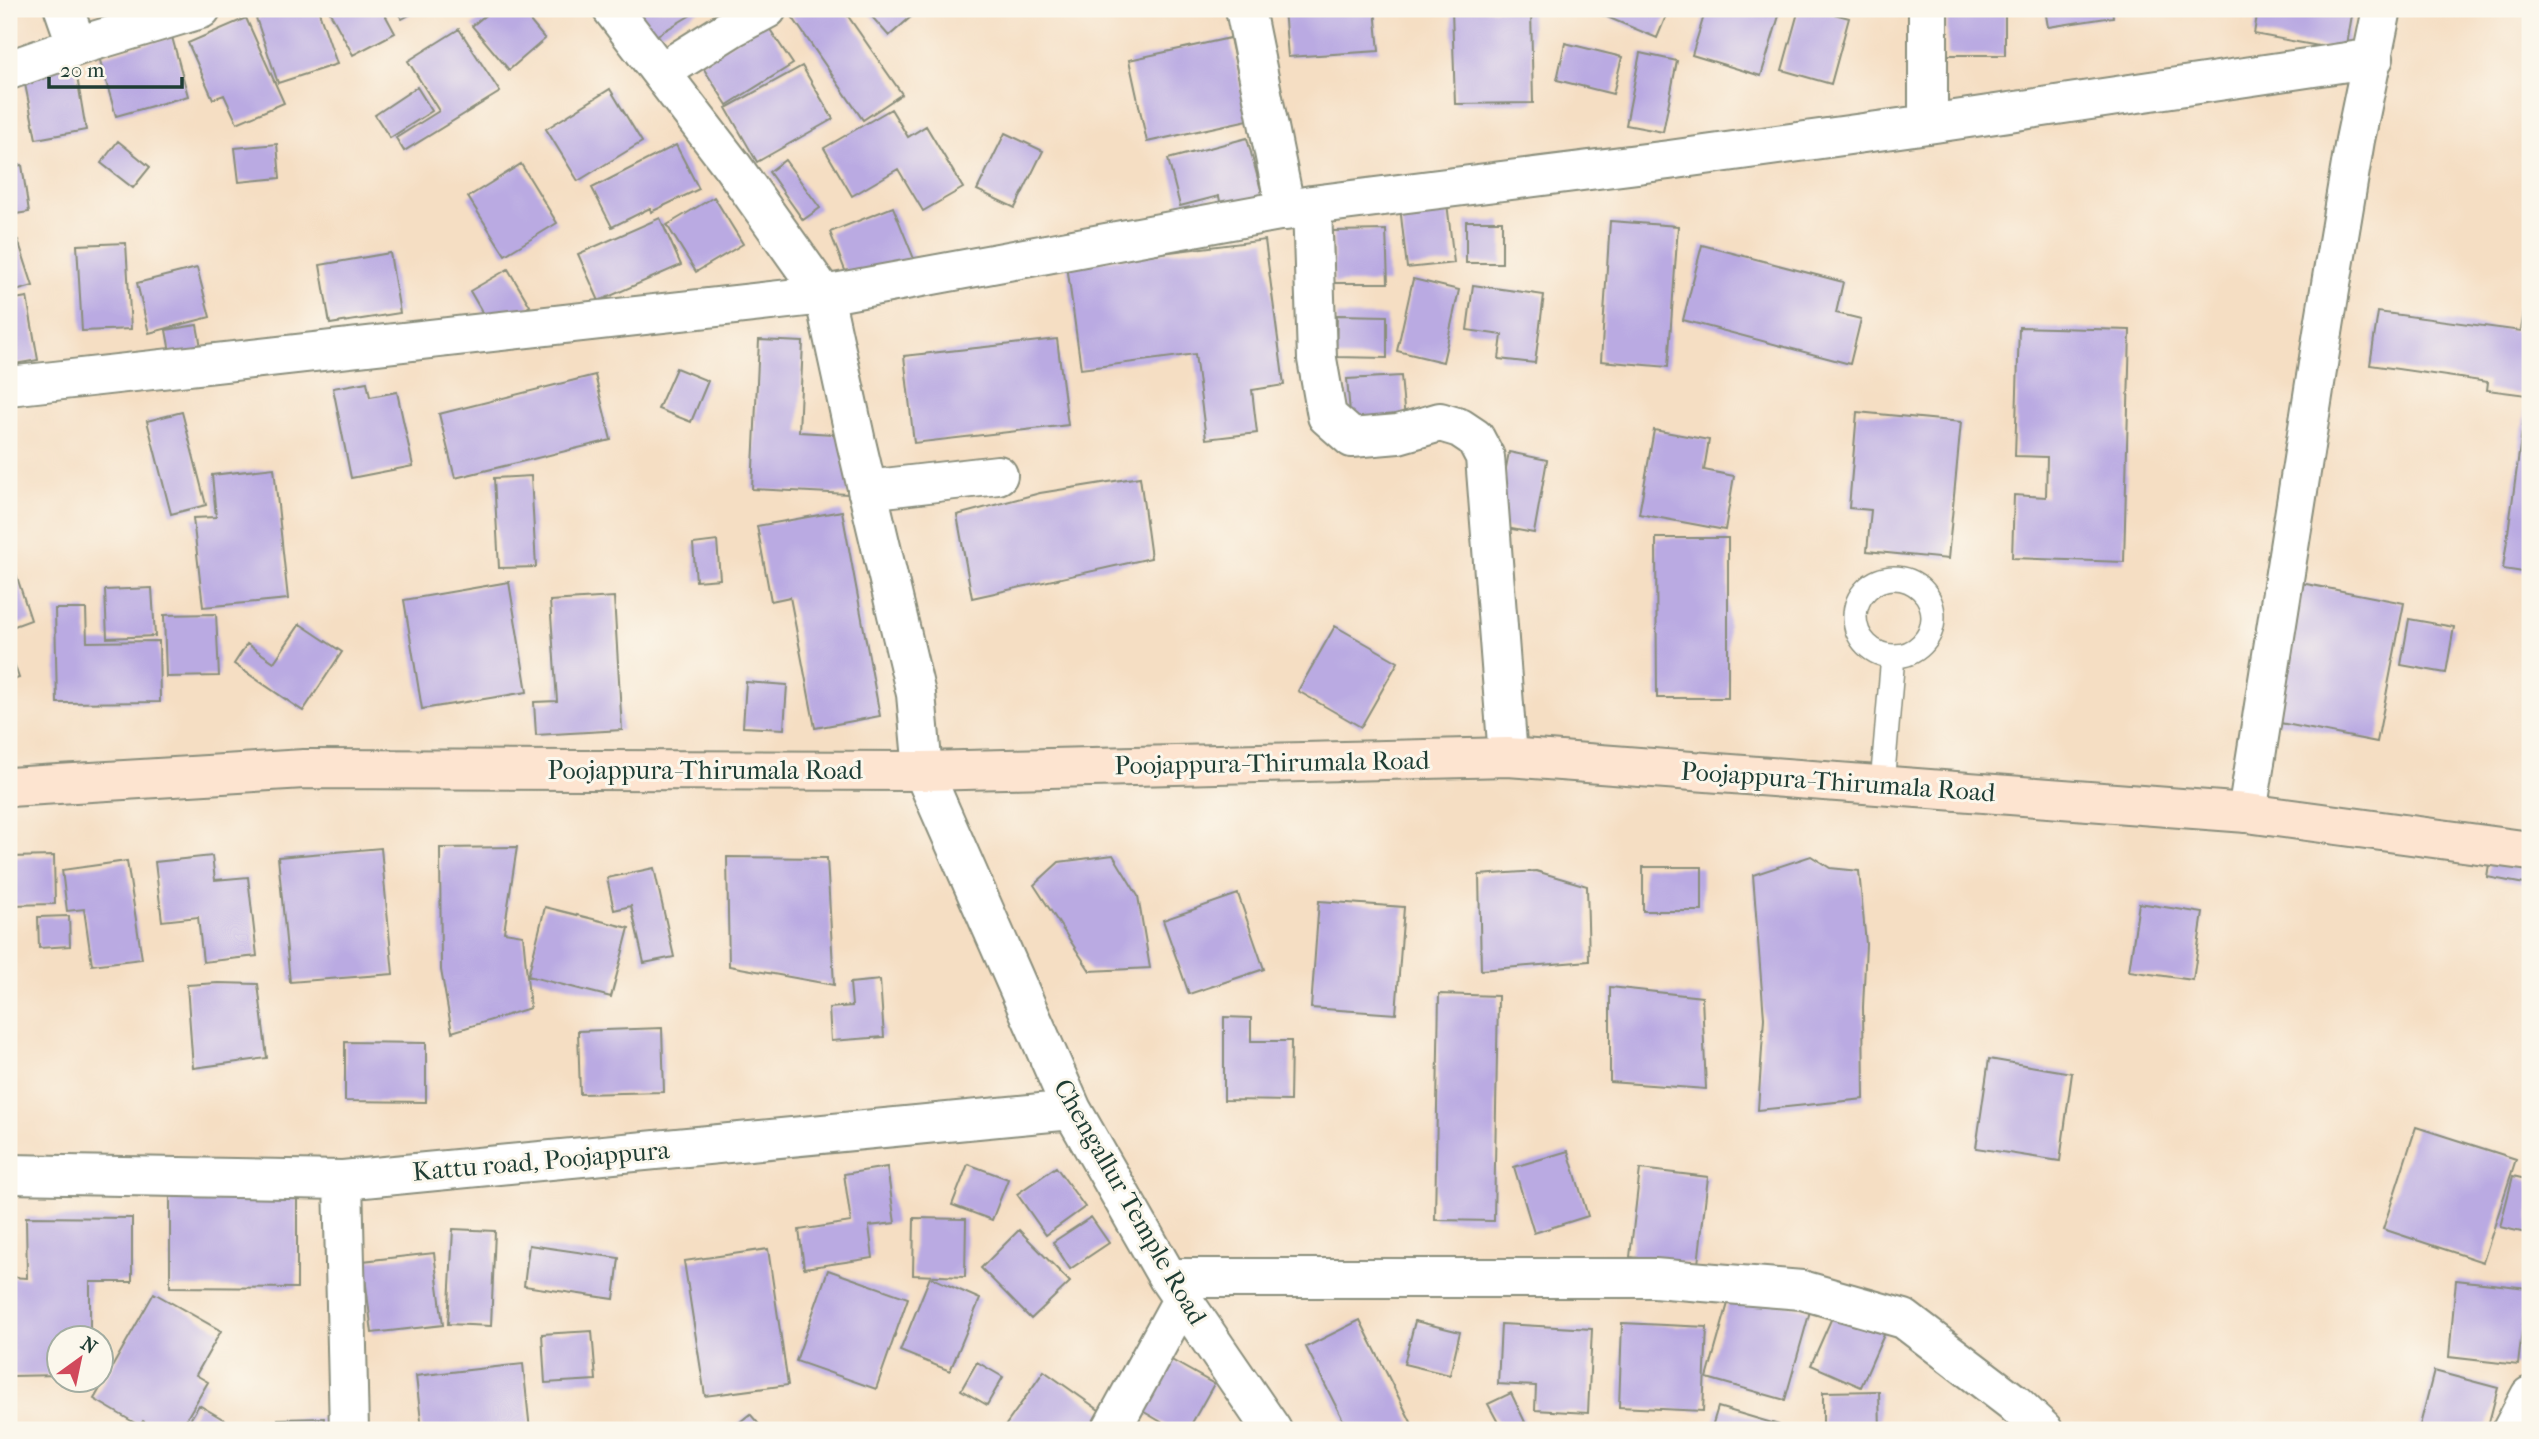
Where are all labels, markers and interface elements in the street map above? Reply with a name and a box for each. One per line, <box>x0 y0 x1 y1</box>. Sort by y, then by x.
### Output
scale bar <box>49 46 182 90</box>
text: 20 m <box>60 58 105 82</box>
street label: Poojappura-Thirumala Road <box>1114 745 1431 781</box>
street label: Poojappura-Thirumala Road <box>547 755 863 786</box>
street label: Poojappura-Thirumala Road <box>1680 756 1997 809</box>
street label: Chengallur Temple Road <box>1047 1074 1213 1331</box>
street label: Kattu road, Poojappura <box>411 1134 672 1188</box>
north arrow <box>46 1324 116 1394</box>
text: N <box>77 1332 101 1359</box>

